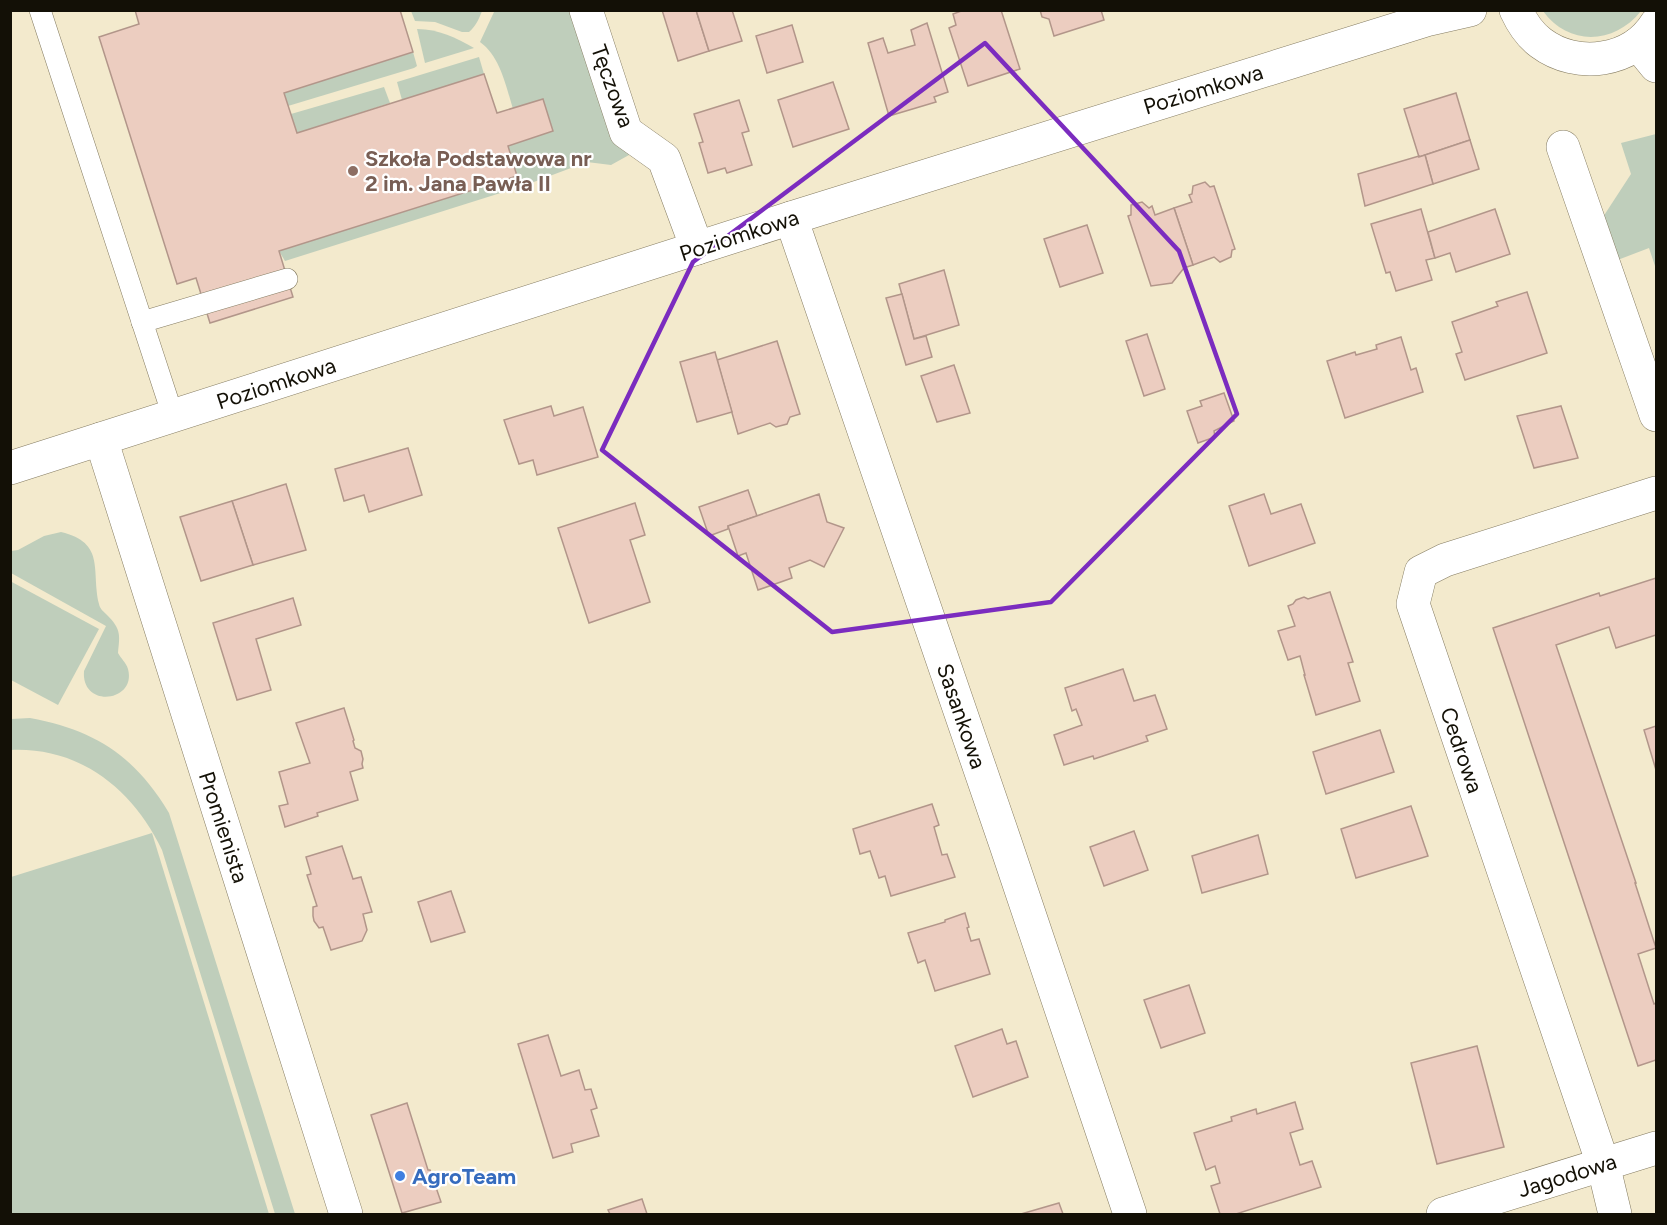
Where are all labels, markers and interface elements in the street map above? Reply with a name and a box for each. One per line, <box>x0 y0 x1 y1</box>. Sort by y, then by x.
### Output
street label: Tęczowa <box>585 41 640 131</box>
street label: Poziomkowa <box>1140 58 1266 120</box>
place label: Szkoła Podstawowa nr 2 im. Jana Pawła II <box>365 145 592 197</box>
marker: Szkoła Podstawowa nr 2 im. Jana Pawła II <box>346 164 360 178</box>
street label: Poziomkowa <box>676 204 802 267</box>
street label: Poziomkowa <box>213 352 339 415</box>
street label: Sasankowa <box>931 660 992 772</box>
street label: Cedrowa <box>1434 704 1489 797</box>
street label: Promienista <box>193 768 254 886</box>
street label: Jagodowa <box>1515 1148 1620 1203</box>
place label: AgroTeam <box>412 1163 516 1190</box>
marker: AgroTeam <box>393 1169 407 1183</box>

